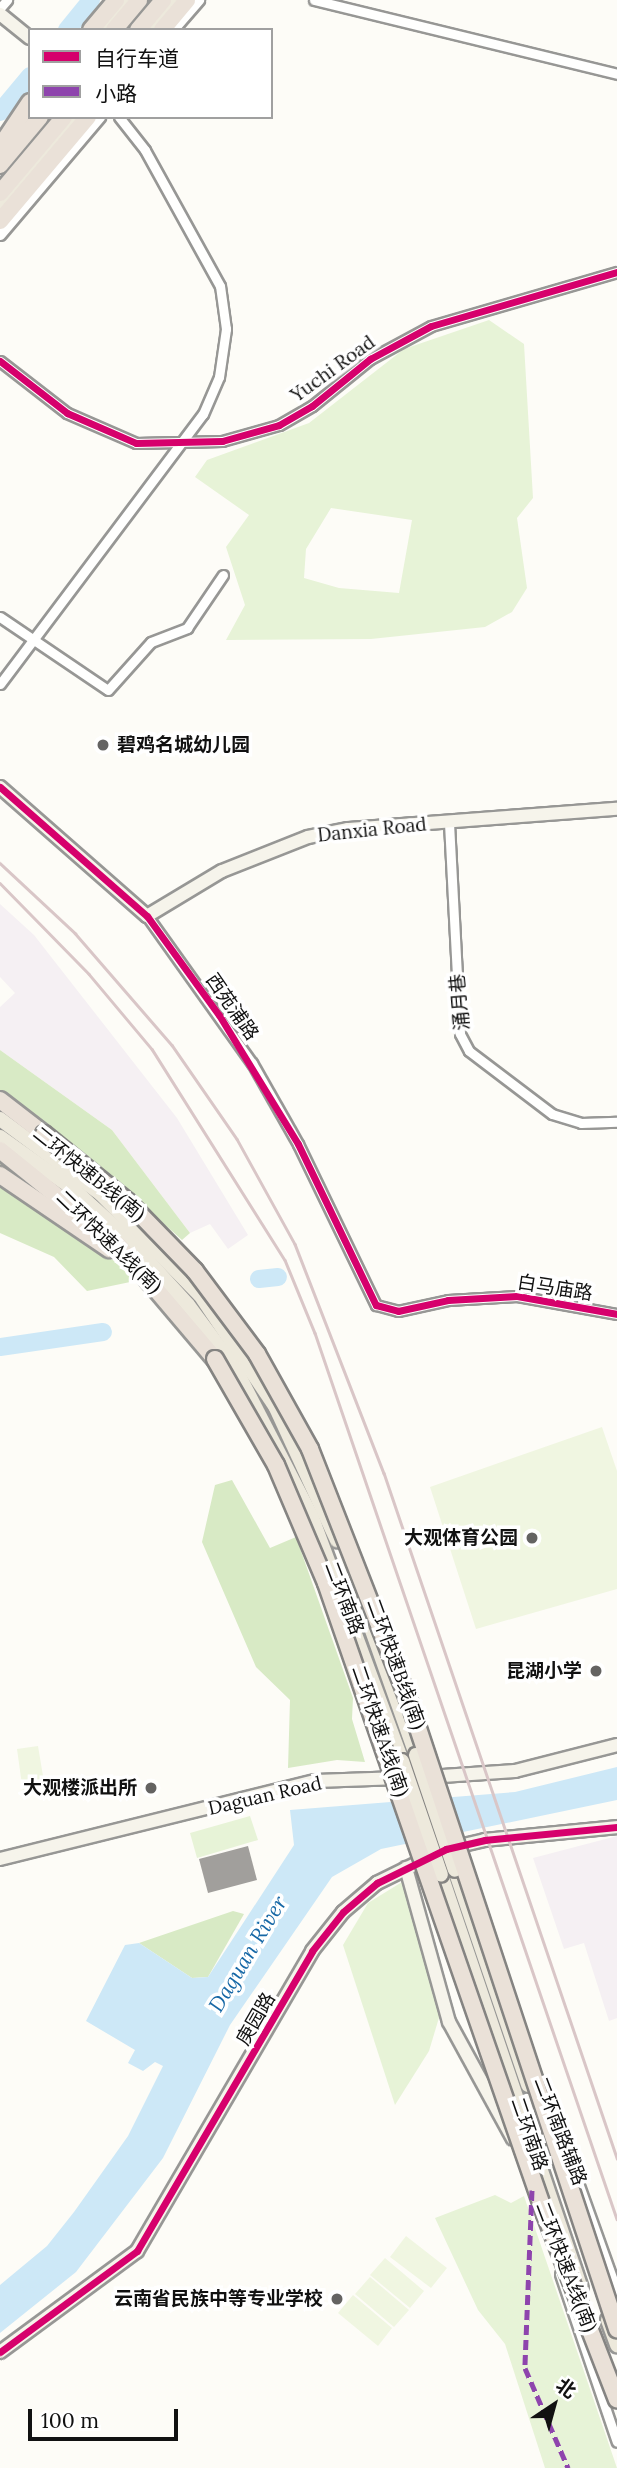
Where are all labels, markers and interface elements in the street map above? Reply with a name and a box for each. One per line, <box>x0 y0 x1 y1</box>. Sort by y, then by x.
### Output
legend <box>28 28 273 119</box>
text: 自行车道 <box>95 45 179 72</box>
text: 小路 <box>95 80 137 107</box>
street label: Yuchi Road <box>287 331 379 407</box>
place label: 碧鸡名城幼儿园 <box>117 734 250 756</box>
marker: 碧鸡名城幼儿园 <box>95 737 111 753</box>
street label: Danxia Road <box>316 813 428 847</box>
street label: 西苑浦路 <box>201 969 263 1045</box>
street label: 涌月巷 <box>446 973 474 1031</box>
street label: 二环快速B线(南) <box>28 1122 150 1226</box>
street label: 二环快速A线(南) <box>52 1186 166 1298</box>
street label: 白马庙路 <box>516 1271 594 1305</box>
place label: 大观体育公园 <box>404 1527 518 1549</box>
marker: 大观体育公园 <box>524 1530 540 1546</box>
street label: 二环南路 <box>320 1558 368 1638</box>
street label: 二环快速B线(南) <box>362 1596 430 1732</box>
place label: 昆湖小学 <box>506 1660 582 1682</box>
street label: 二环快速A线(南) <box>347 1662 413 1800</box>
marker: 昆湖小学 <box>588 1663 604 1679</box>
street label: Daguan Road <box>206 1772 324 1820</box>
place label: 大观楼派出所 <box>23 1777 137 1799</box>
marker: 大观楼派出所 <box>143 1780 159 1796</box>
water label: Daguan River <box>204 1891 292 2017</box>
street label: 庚园路 <box>232 1989 280 2049</box>
street label: 二环南路辅路 <box>529 2074 591 2188</box>
street label: 二环南路 <box>506 2094 552 2174</box>
street label: 二环快速A线(南) <box>531 2199 601 2335</box>
place label: 云南省民族中等专业学校 <box>114 2288 323 2310</box>
marker: 云南省民族中等专业学校 <box>329 2291 345 2307</box>
north arrow <box>519 2370 589 2440</box>
text: 北 <box>552 2373 581 2403</box>
scale bar <box>32 2394 182 2438</box>
text: 100 m <box>41 2407 99 2434</box>

